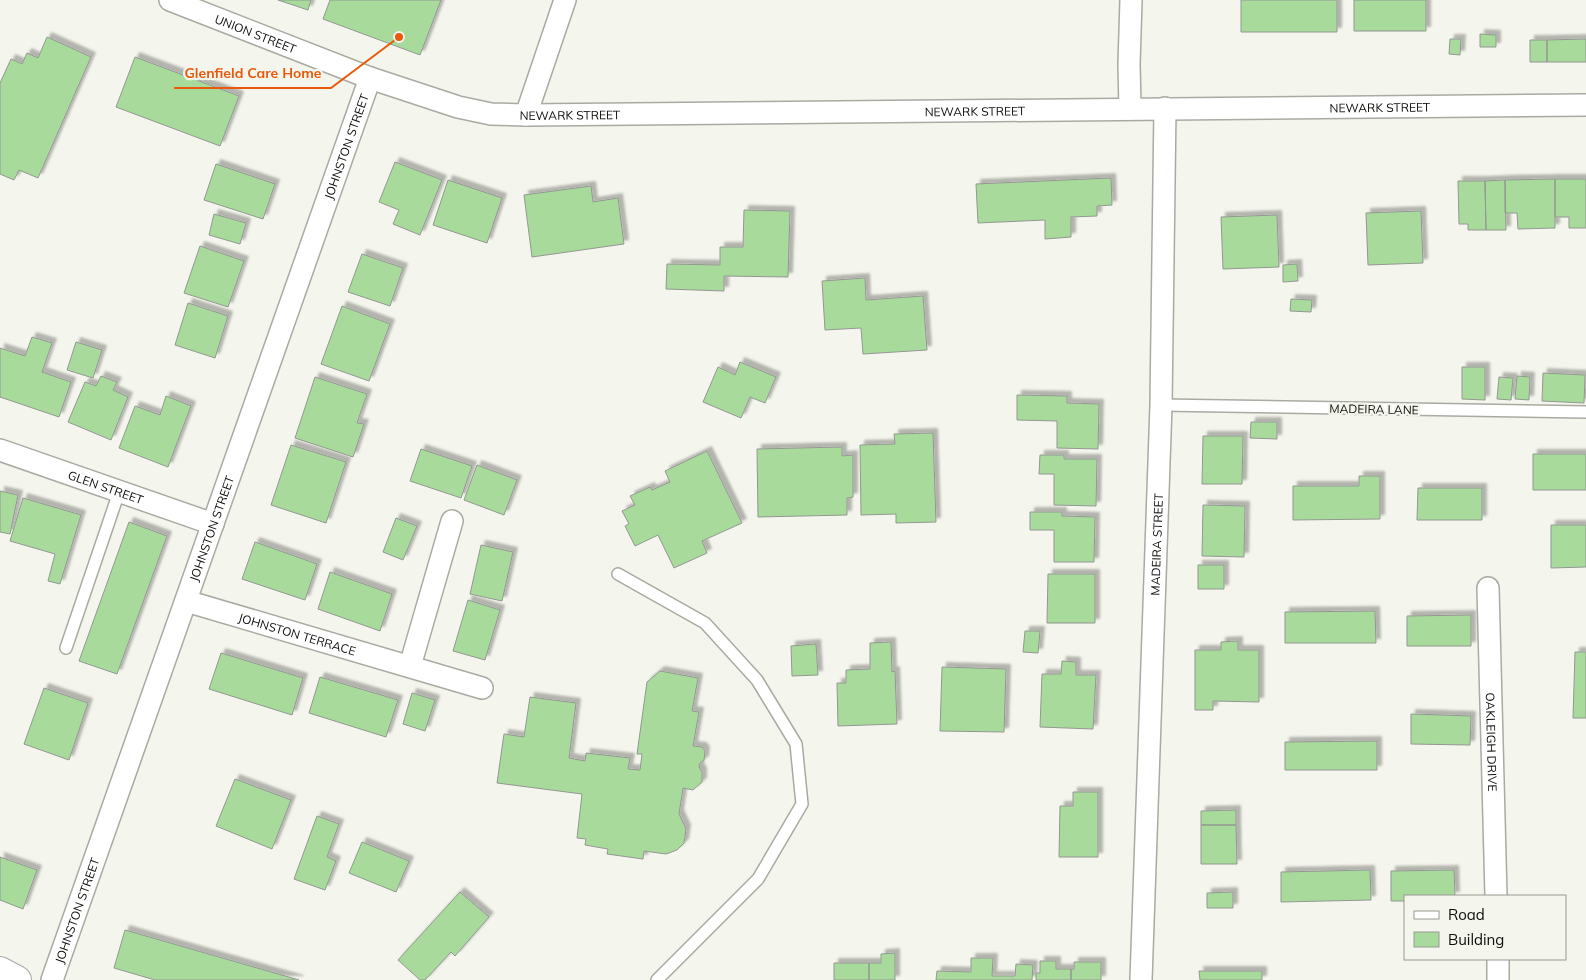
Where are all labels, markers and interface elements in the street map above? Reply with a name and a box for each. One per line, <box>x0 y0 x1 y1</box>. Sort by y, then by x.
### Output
street label: UNION STREET <box>213 11 299 56</box>
callout: Glenfield Care Home <box>174 59 331 88</box>
text: Glenfield Care Home <box>184 64 322 82</box>
street label: JOHNSTON STREET <box>320 91 372 201</box>
street label: NEWARK STREET <box>1330 99 1431 115</box>
street label: NEWARK STREET <box>925 103 1026 119</box>
street label: NEWARK STREET <box>519 107 621 123</box>
street label: MADEIRA LANE <box>1329 401 1419 417</box>
street label: GLEN STREET <box>66 467 146 507</box>
street label: JOHNSTON STREET <box>186 473 237 583</box>
street label: MADEIRA STREET <box>1147 492 1165 596</box>
street label: JOHNSTON TERRACE <box>237 609 358 658</box>
street label: OAKLEIGH DRIVE <box>1483 692 1501 792</box>
street label: JOHNSTON STREET <box>51 855 102 965</box>
legend <box>1404 895 1566 960</box>
text: Road <box>1448 905 1485 924</box>
text: Building <box>1448 930 1504 949</box>

